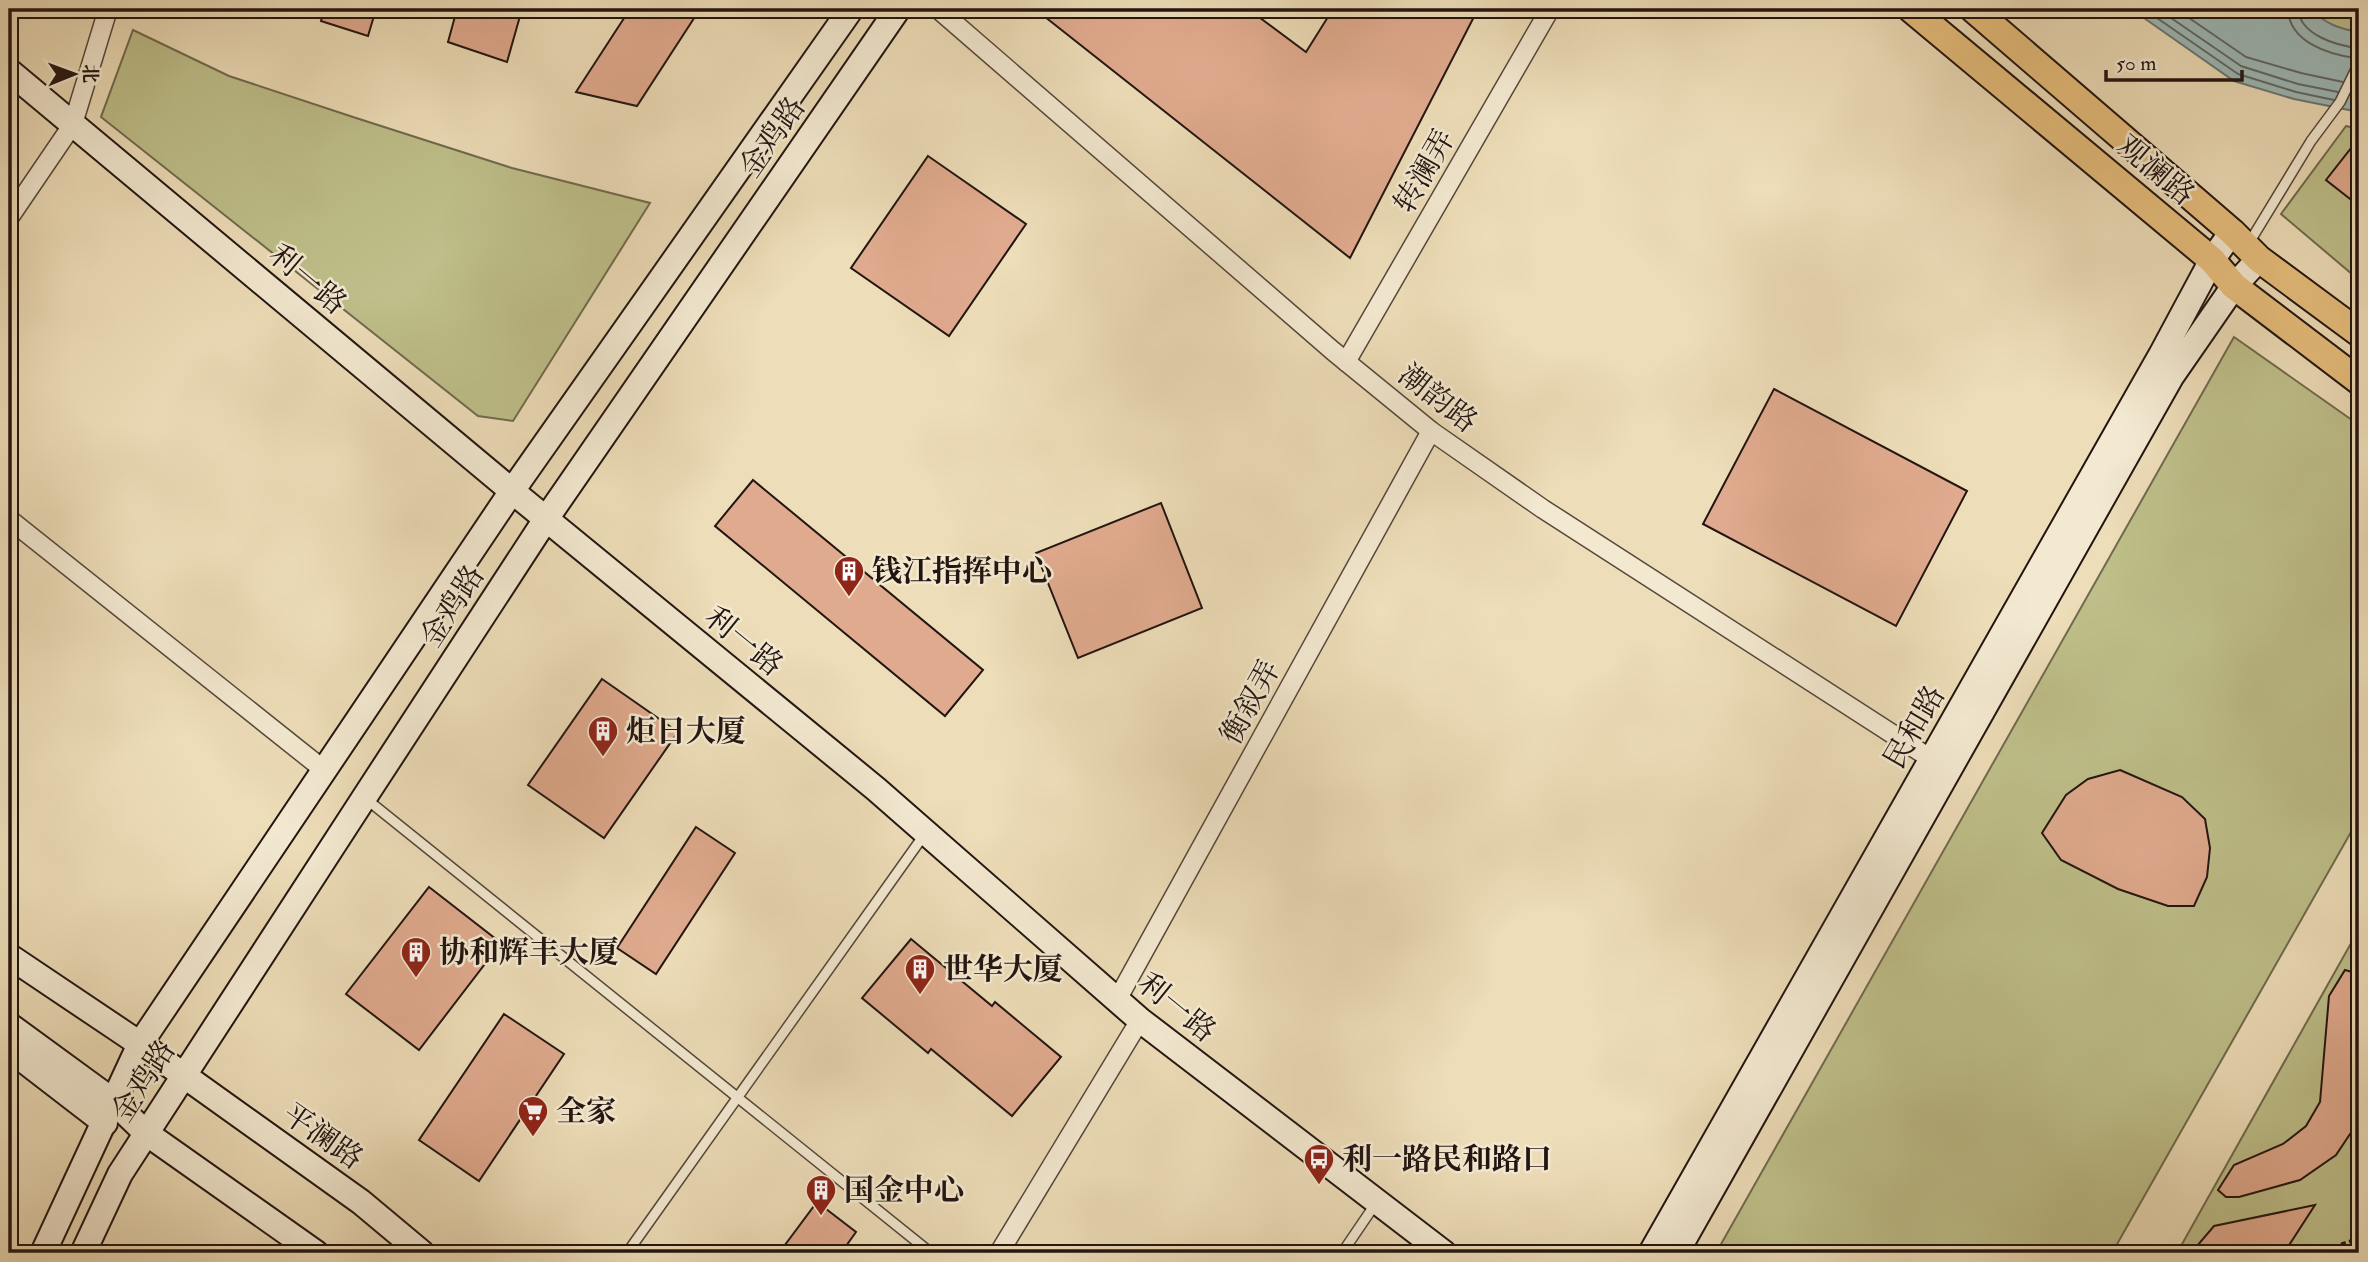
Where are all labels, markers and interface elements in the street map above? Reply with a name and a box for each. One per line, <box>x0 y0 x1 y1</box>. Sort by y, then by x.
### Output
north arrow <box>38 38 108 108</box>
scale bar <box>2106 38 2242 82</box>
text: 50 m <box>2116 50 2157 77</box>
text: 北 <box>78 64 102 83</box>
street label: 金鸡路 <box>731 90 813 185</box>
street label: 转澜弄 <box>1386 123 1463 219</box>
street label: 观澜路 <box>2109 127 2202 213</box>
street label: 利一路 <box>261 236 354 322</box>
street label: 潮韵路 <box>1391 356 1485 441</box>
place label: 钱江指挥中心 <box>872 553 1052 590</box>
building icon: 钱江指挥中心 <box>832 554 866 598</box>
street label: 金鸡路 <box>412 558 492 654</box>
street label: 利一路 <box>697 599 790 684</box>
street label: 衡叙弄 <box>1212 654 1288 751</box>
street label: 民和路 <box>1876 679 1953 775</box>
place label: 炬日大厦 <box>626 713 746 750</box>
building icon: 炬日大厦 <box>586 714 620 758</box>
place label: 协和辉丰大厦 <box>439 934 619 971</box>
building icon: 协和辉丰大厦 <box>399 935 433 979</box>
place label: 世华大厦 <box>943 951 1063 988</box>
building icon: 世华大厦 <box>903 952 937 996</box>
street label: 利一路 <box>1130 965 1223 1050</box>
street label: 金鸡路 <box>103 1033 183 1129</box>
place label: 全家 <box>556 1093 616 1130</box>
supermarket icon: 全家 <box>516 1094 550 1138</box>
street label: 平澜路 <box>275 1095 370 1177</box>
place label: 利一路民和路口 <box>1342 1141 1552 1178</box>
bus stop icon: 利一路民和路口 <box>1302 1142 1336 1186</box>
place label: 国金中心 <box>844 1172 964 1209</box>
building icon: 国金中心 <box>804 1173 838 1217</box>

